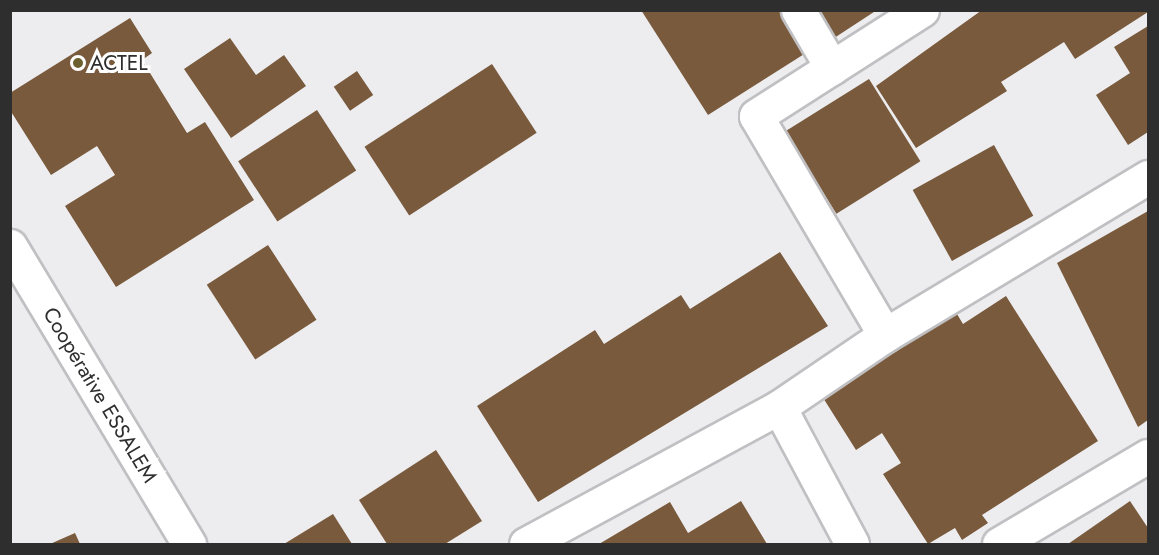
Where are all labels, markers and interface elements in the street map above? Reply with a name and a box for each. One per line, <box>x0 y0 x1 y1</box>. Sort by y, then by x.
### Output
place label: ACTEL <box>90 50 148 76</box>
marker: ACTEL <box>71 56 85 70</box>
street label: Coopérative ESSALEM <box>38 303 162 487</box>

